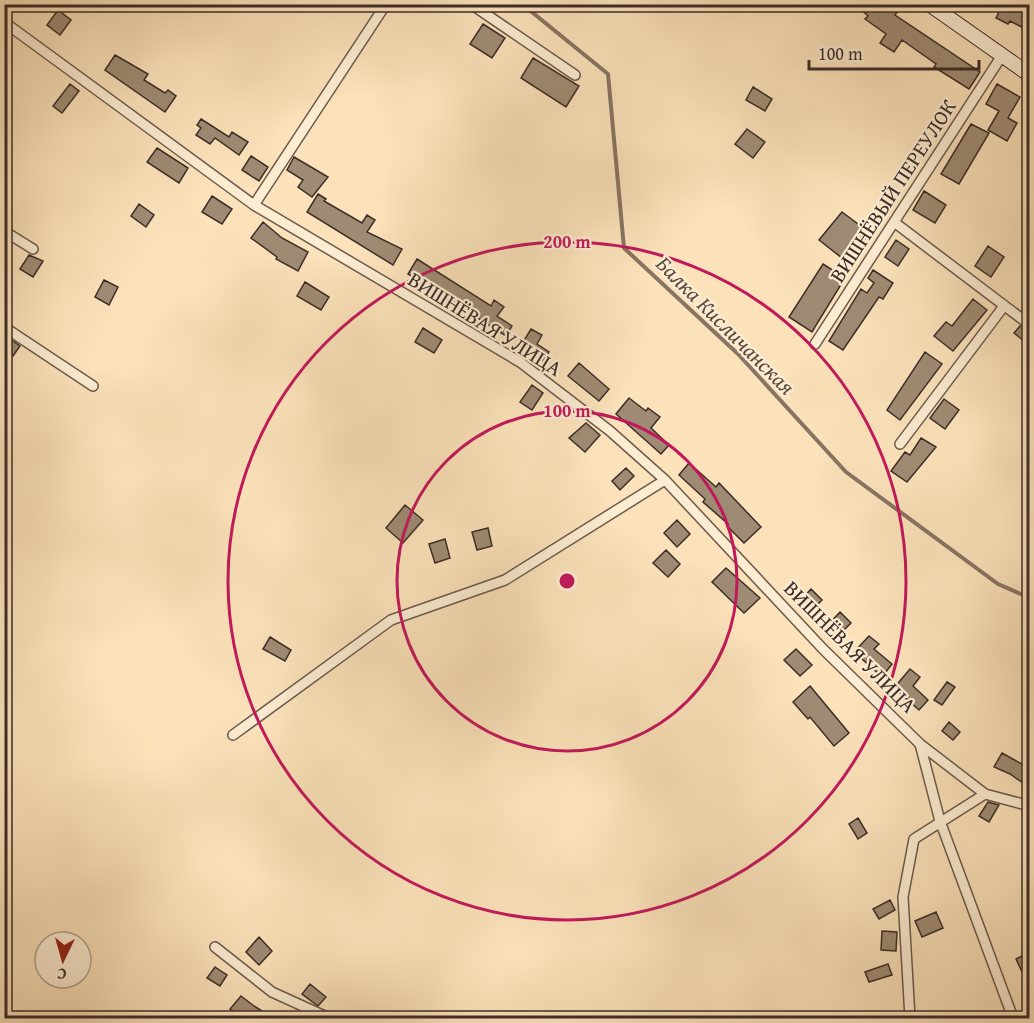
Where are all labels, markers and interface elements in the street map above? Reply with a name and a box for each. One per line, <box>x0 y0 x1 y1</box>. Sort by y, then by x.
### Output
scale bar <box>809 33 978 71</box>
text: 100 m <box>818 40 863 67</box>
street label: ВИШНЁВЫЙ ПЕРЕУЛОК <box>822 93 964 288</box>
text: 200 m <box>543 228 591 255</box>
water label: Балка Кисличанская <box>649 248 803 402</box>
street label: ВИШНЁВАЯ УЛИЦА <box>402 264 568 384</box>
text: 100 m <box>543 397 591 424</box>
centre of rings <box>557 571 577 591</box>
street label: ВИШНЁВАЯ УЛИЦА <box>777 573 924 720</box>
north arrow <box>33 930 93 990</box>
text: С <box>56 963 67 987</box>

